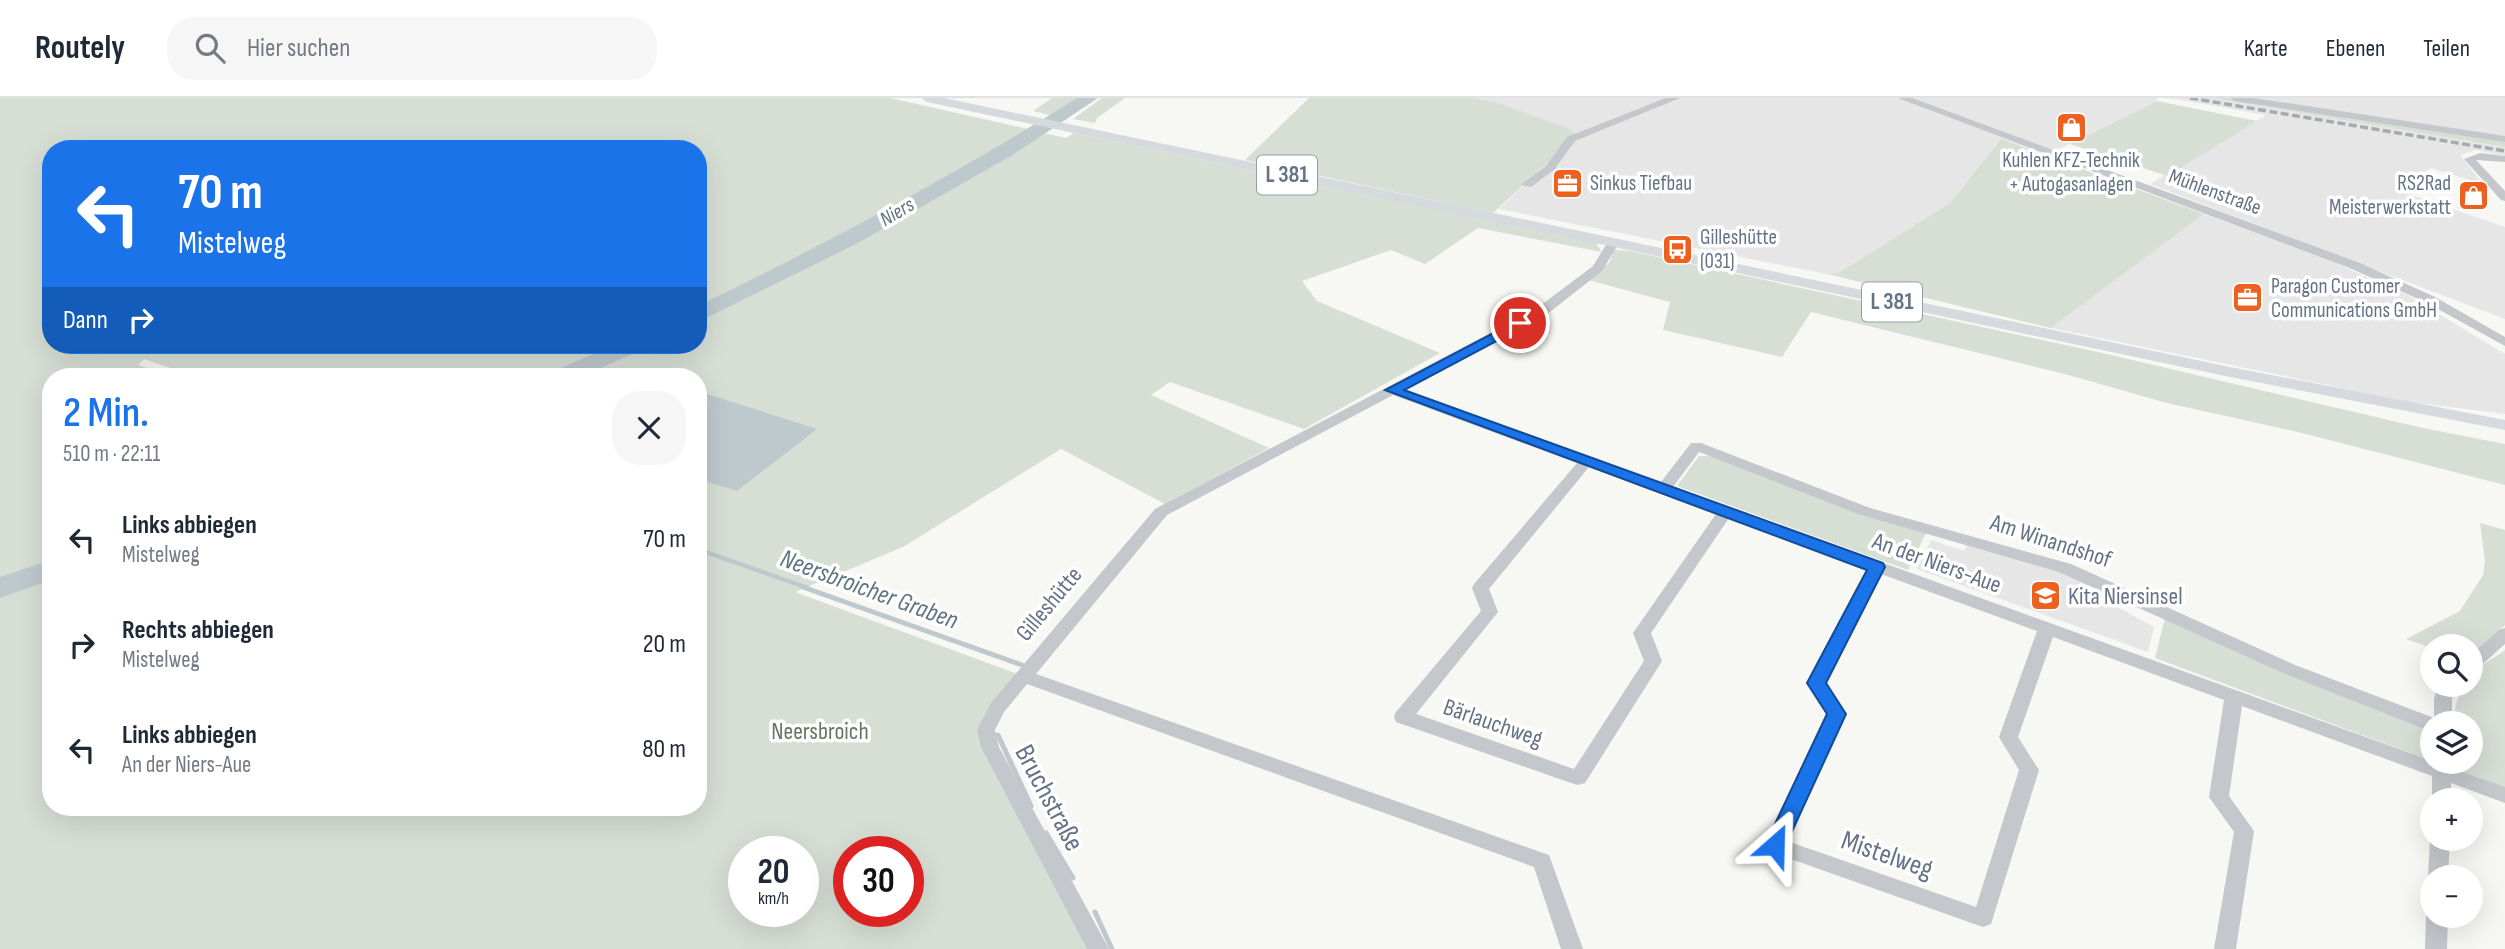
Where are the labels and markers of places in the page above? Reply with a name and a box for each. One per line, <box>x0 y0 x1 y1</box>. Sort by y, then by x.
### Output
shop icon: Kuhlen KFZ-Technik + Autogasanlagen <box>2054 111 2088 145</box>
place label: Kuhlen KFZ-Technik + Autogasanlagen <box>2002 148 2140 197</box>
office icon: Sinkus Tiefbau <box>1550 166 1584 200</box>
place label: Sinkus Tiefbau <box>1590 171 1692 196</box>
place label: RS2Rad Meisterwerkstatt <box>2329 171 2451 220</box>
shop icon: RS2Rad Meisterwerkstatt <box>2457 178 2491 212</box>
place label: Gilleshütte (031) <box>1700 225 1777 274</box>
bus stop icon: Gilleshütte (031) <box>1660 232 1694 266</box>
place label: Paragon Customer Communications GmbH <box>2271 274 2437 323</box>
office icon: Paragon Customer Communications GmbH <box>2231 281 2265 315</box>
pin <box>1490 293 1550 353</box>
school or university icon: Kita Niersinsel <box>2028 579 2062 613</box>
place label: Kita Niersinsel <box>2068 582 2183 611</box>

